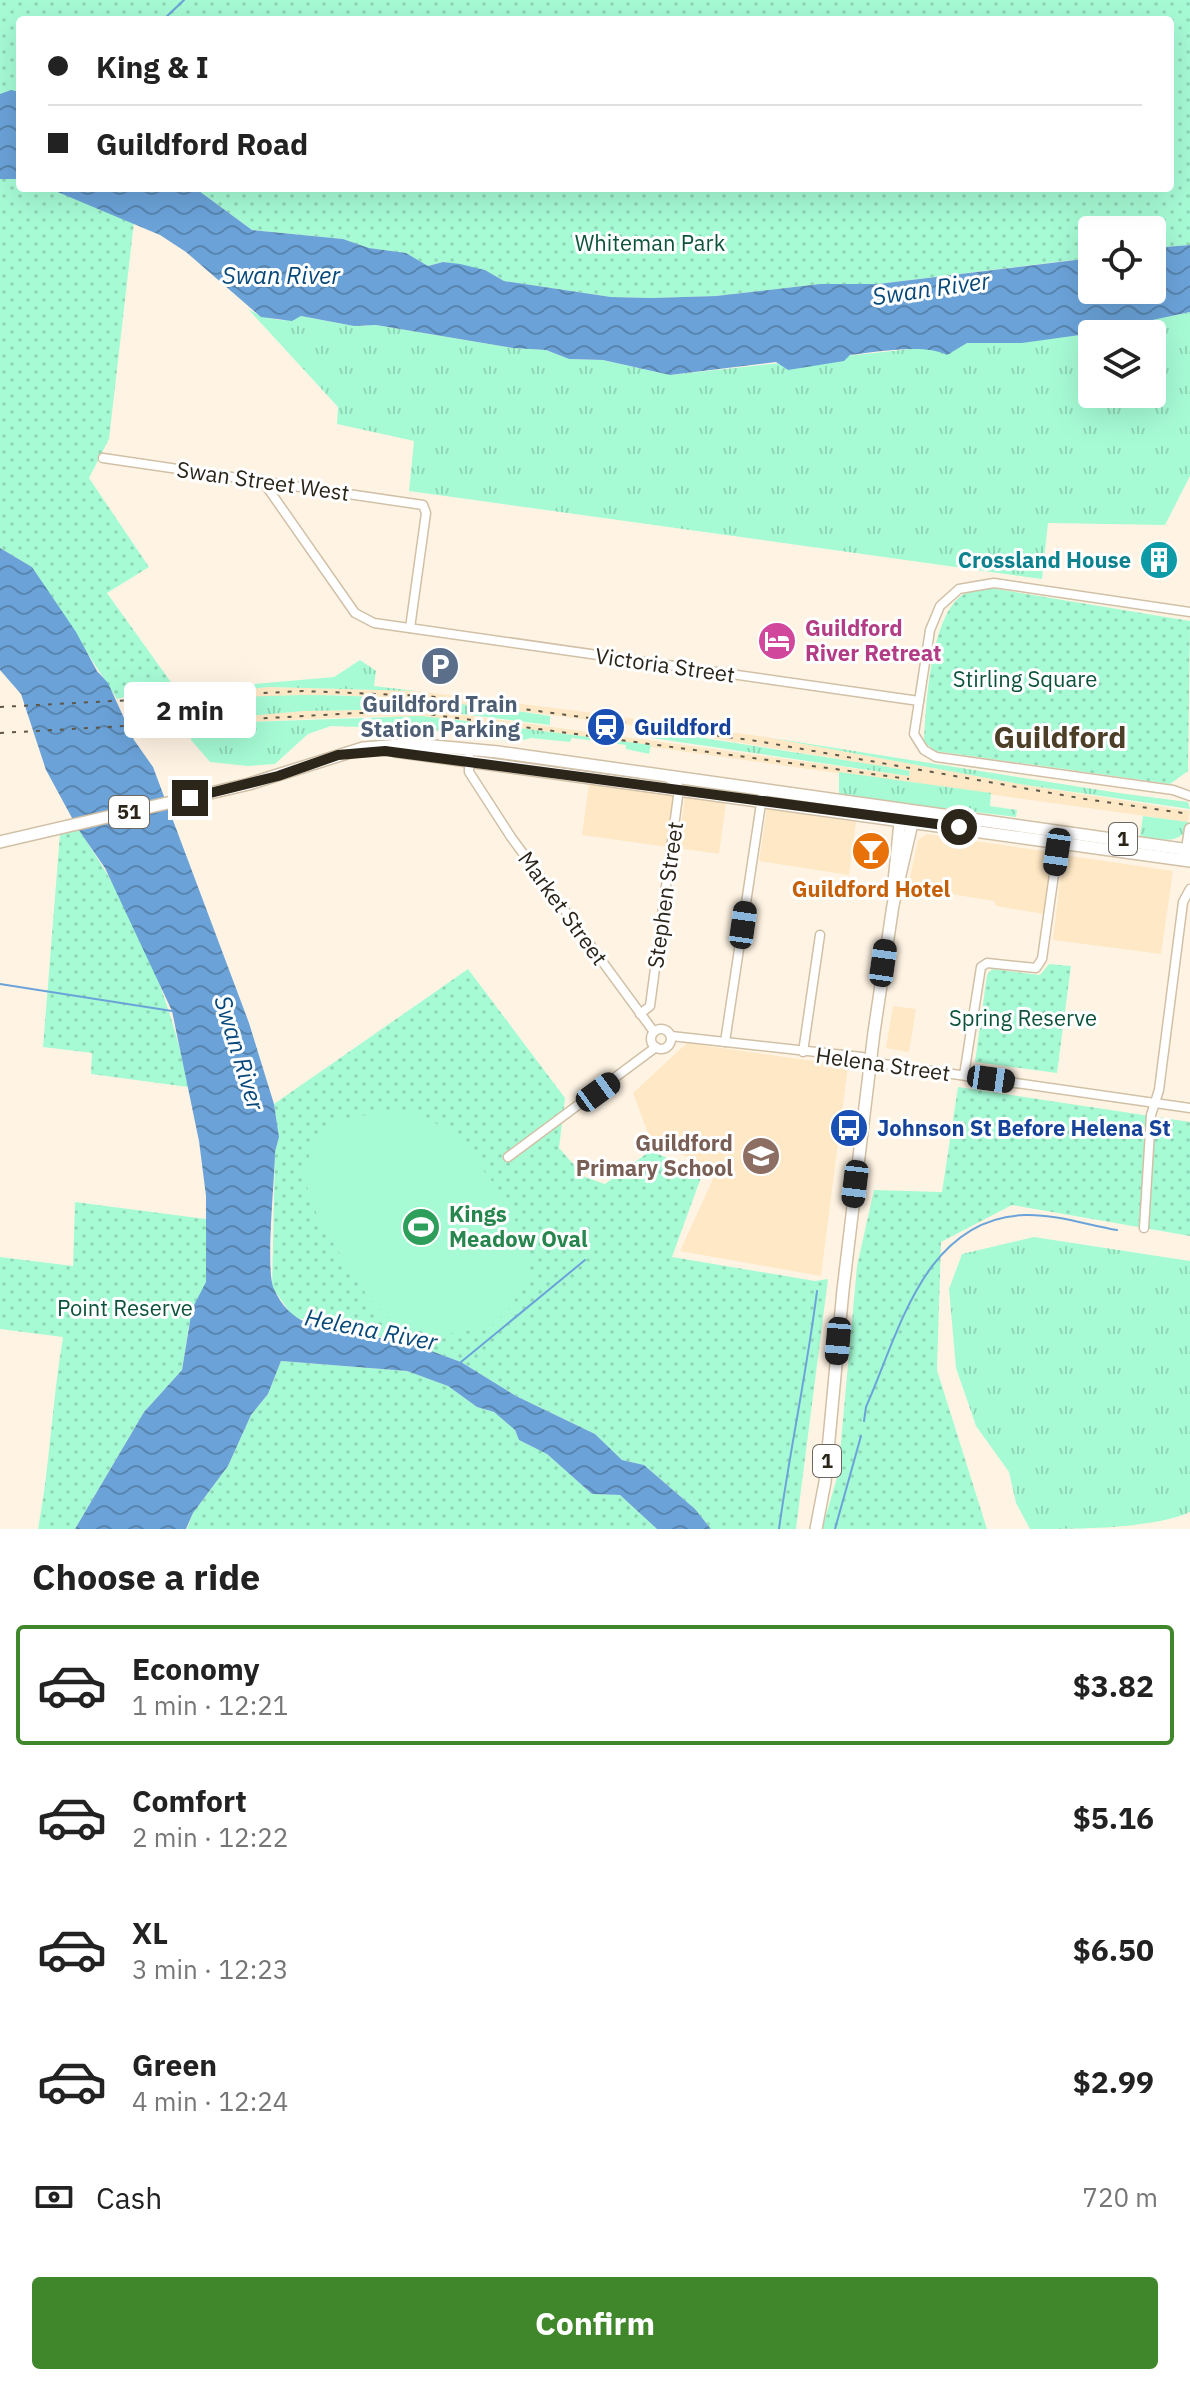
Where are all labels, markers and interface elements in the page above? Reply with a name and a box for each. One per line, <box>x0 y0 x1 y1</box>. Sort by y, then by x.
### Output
text: King & I <box>96 47 209 86</box>
text: Guildford Road <box>96 124 308 163</box>
map controls <box>1078 216 1166 408</box>
button: locate <box>1078 216 1166 304</box>
park label: Whiteman Park <box>575 228 726 257</box>
water label: Swan River <box>222 259 341 291</box>
water label: Swan River <box>870 264 993 312</box>
button: layers <box>1078 320 1166 408</box>
street label: Swan Street West <box>175 454 351 507</box>
building icon: Crossland House <box>1138 539 1180 581</box>
place label: Crossland House <box>958 545 1131 574</box>
place label: Guildford River Retreat <box>805 613 941 667</box>
hotel icon: Guildford River Retreat <box>756 620 798 662</box>
street label: Victoria Street <box>593 640 737 689</box>
parking icon: Guildford Train Station Parking <box>419 645 461 687</box>
park label: Stirling Square <box>953 664 1097 693</box>
callout: 2 min <box>124 682 256 738</box>
place label: Guildford Train Station Parking <box>360 689 521 743</box>
text: 2 min <box>156 693 224 727</box>
station icon: Guildford <box>585 706 627 748</box>
place label: Guildford <box>634 712 732 741</box>
district label: Guildford <box>993 717 1127 756</box>
route end <box>172 780 208 816</box>
road number: 51 <box>109 796 149 828</box>
route start <box>941 809 977 845</box>
street label: Stephen Street <box>640 820 689 970</box>
road number: 1 <box>1109 823 1137 855</box>
car <box>1042 827 1072 877</box>
bar icon: Guildford Hotel <box>850 830 892 872</box>
street label: Market Street <box>512 845 615 971</box>
place label: Guildford Hotel <box>792 874 951 903</box>
car <box>728 900 758 950</box>
car <box>868 938 898 988</box>
water label: Swan River <box>207 992 273 1115</box>
park label: Spring Reserve <box>949 1003 1097 1032</box>
street label: Helena Street <box>814 1040 952 1087</box>
car <box>966 1064 1016 1094</box>
car <box>572 1068 624 1116</box>
bus stop icon: Johnson St Before Helena St <box>828 1107 870 1149</box>
place label: Johnson St Before Helena St <box>877 1113 1171 1142</box>
place label: Guildford Primary School <box>576 1128 733 1182</box>
school or university icon: Guildford Primary School <box>740 1135 782 1177</box>
car <box>840 1159 870 1209</box>
place label: Kings Meadow Oval <box>449 1199 588 1253</box>
sports icon: Kings Meadow Oval <box>400 1206 442 1248</box>
park label: Point Reserve <box>57 1293 193 1322</box>
water label: Helena River <box>302 1301 441 1358</box>
car <box>824 1316 852 1366</box>
road number: 1 <box>813 1445 841 1477</box>
text: Choose a ride <box>32 1553 260 1600</box>
icon: car <box>36 1649 108 1721</box>
text: Economy <box>132 1649 260 1688</box>
text: $3.82 <box>1073 1666 1154 1705</box>
text: 1 min · 12:21 <box>132 1688 288 1722</box>
icon: car <box>36 1781 108 1853</box>
text: Comfort <box>132 1781 247 1820</box>
text: $5.16 <box>1073 1798 1154 1837</box>
text: 2 min · 12:22 <box>132 1820 288 1854</box>
icon: car <box>36 1913 108 1985</box>
text: XL <box>132 1913 168 1952</box>
text: $6.50 <box>1073 1930 1154 1969</box>
text: 3 min · 12:23 <box>132 1952 288 1986</box>
icon: car <box>36 2045 108 2117</box>
text: Green <box>132 2045 217 2084</box>
text: $2.99 <box>1073 2062 1154 2101</box>
text: 4 min · 12:24 <box>132 2084 288 2118</box>
icon: cash <box>32 2175 76 2219</box>
text: Cash <box>96 2178 162 2217</box>
text: 720 m <box>1082 2180 1158 2214</box>
button: Confirm <box>32 2277 1158 2369</box>

